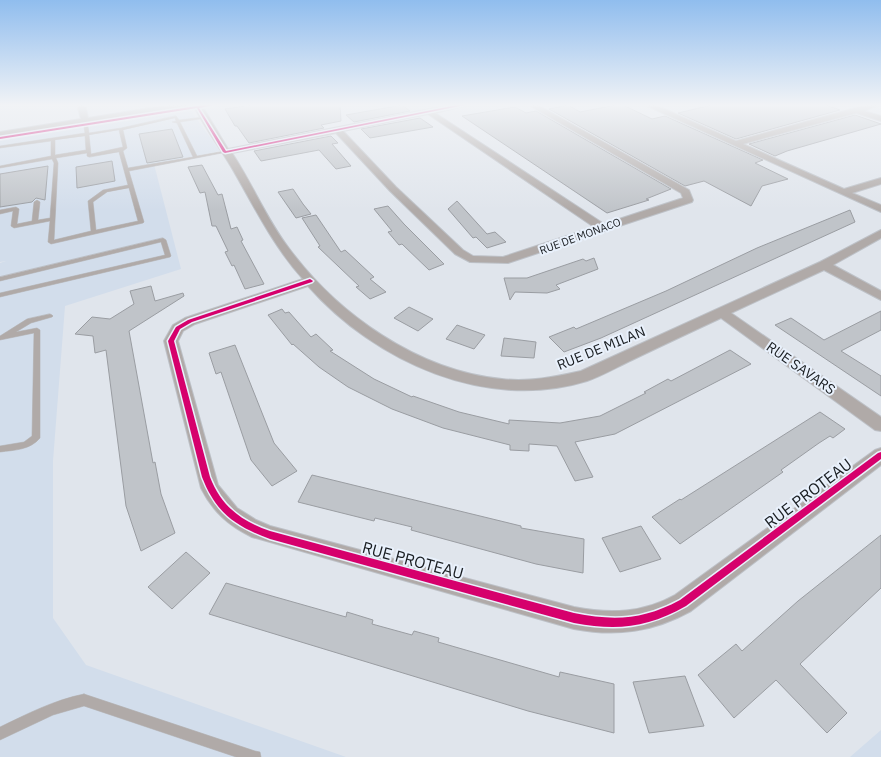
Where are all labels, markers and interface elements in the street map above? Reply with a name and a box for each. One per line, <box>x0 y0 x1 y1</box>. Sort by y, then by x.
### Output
street label: RUE DE MONACO <box>537 215 623 257</box>
street label: RUE DE MILAN <box>554 322 648 374</box>
street label: RUE SAVARS <box>763 338 839 398</box>
street label: RUE PROTEAU <box>760 454 856 532</box>
street label: RUE PROTEAU <box>360 537 466 583</box>

